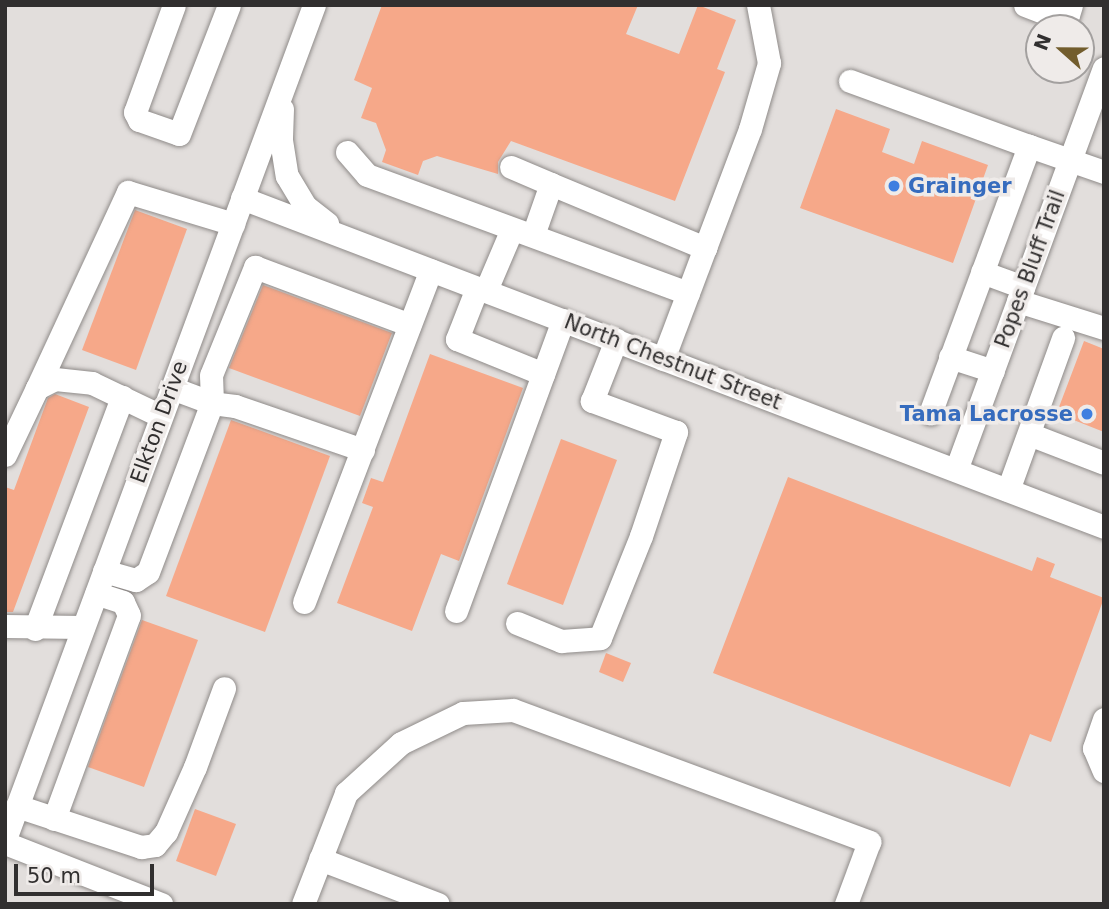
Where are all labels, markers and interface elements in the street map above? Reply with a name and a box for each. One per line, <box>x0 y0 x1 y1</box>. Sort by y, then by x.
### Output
north arrow <box>1025 14 1095 84</box>
text: N <box>1029 31 1055 54</box>
place label: Grainger <box>908 173 1012 199</box>
marker: Grainger <box>886 178 902 194</box>
street label: Popes Bluff Trail <box>990 187 1070 351</box>
street label: North Chestnut Street <box>561 309 785 415</box>
street label: Elkton Drive <box>125 357 193 487</box>
place label: Tama Lacrosse <box>900 401 1073 427</box>
marker: Tama Lacrosse <box>1079 406 1095 422</box>
scale bar <box>18 850 158 894</box>
text: 50 m <box>27 864 81 888</box>

